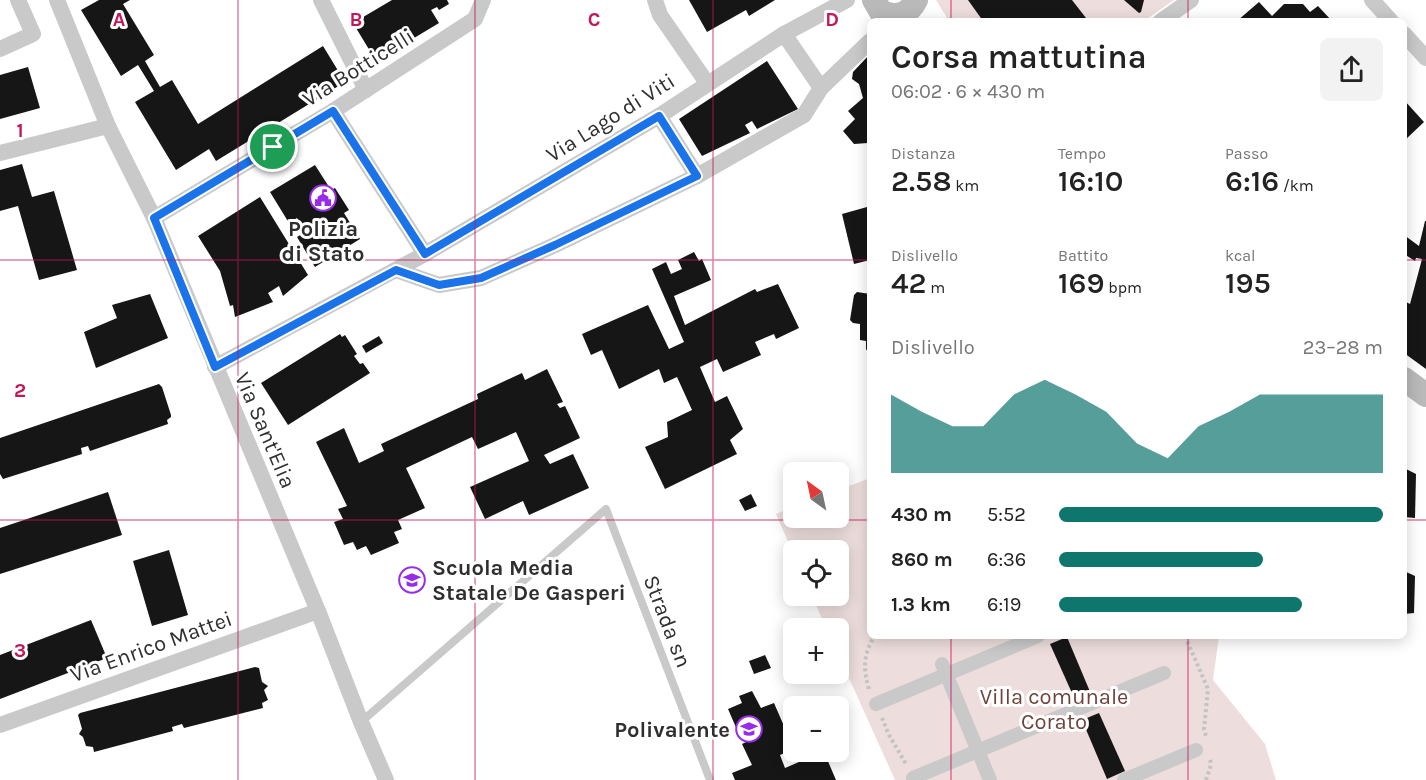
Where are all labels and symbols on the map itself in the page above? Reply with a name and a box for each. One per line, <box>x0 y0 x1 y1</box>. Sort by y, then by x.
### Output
text: A <box>113 8 126 31</box>
text: B <box>350 8 362 31</box>
text: C <box>588 8 600 31</box>
text: D <box>825 8 839 31</box>
street label: Via Botticelli <box>298 23 419 112</box>
street label: Via Lago di Viti <box>541 68 680 168</box>
text: 1 <box>16 119 24 142</box>
pin <box>247 121 298 172</box>
public building icon: Polizia di Stato <box>308 183 338 213</box>
place label: Polizia di Stato <box>282 216 365 267</box>
street label: Via Sant'Elia <box>229 369 301 492</box>
text: 2 <box>14 379 26 402</box>
north arrow <box>783 462 849 528</box>
place label: Scuola Media Statale De Gasperi <box>432 555 626 606</box>
school or university icon: Scuola Media Statale De Gasperi <box>397 565 427 595</box>
street label: Strada sn <box>638 571 697 671</box>
street label: Via Enrico Mattei <box>67 606 236 688</box>
text: 3 <box>14 639 26 662</box>
park label: Villa comunale Corato <box>980 684 1128 735</box>
school or university icon: Polivalente <box>734 714 764 744</box>
place label: Polivalente <box>614 717 730 743</box>

